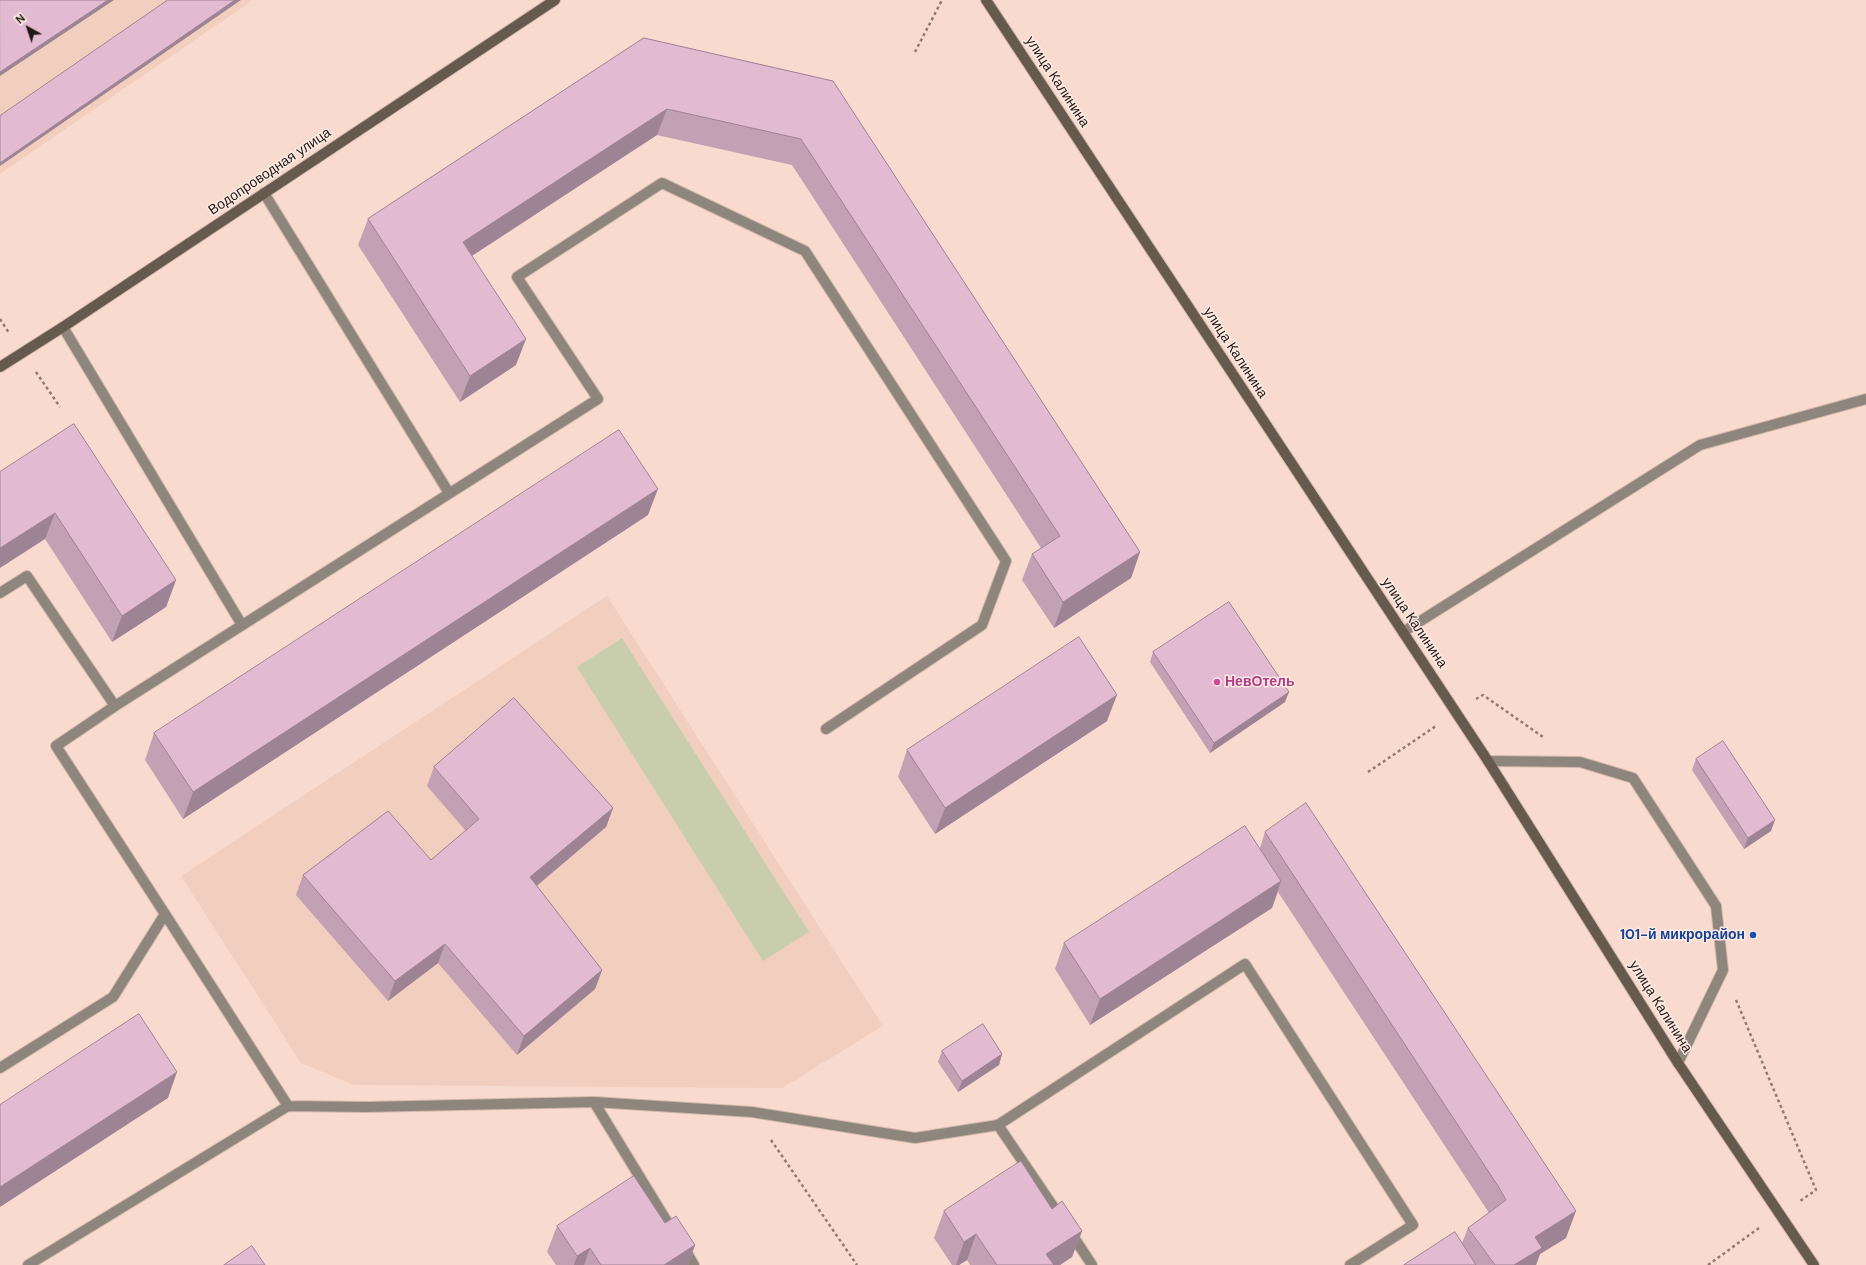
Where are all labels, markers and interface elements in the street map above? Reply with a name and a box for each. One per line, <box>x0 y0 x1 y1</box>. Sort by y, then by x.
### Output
north arrow <box>8 8 48 48</box>
text: N <box>13 11 28 27</box>
street label: улица Калинина <box>1021 33 1093 131</box>
street label: Водопроводная улица <box>206 125 334 219</box>
street label: улица Калинина <box>1199 304 1271 402</box>
street label: улица Калинина <box>1378 575 1450 671</box>
place label: НевОтель <box>1225 674 1295 690</box>
marker: НевОтель <box>1212 677 1222 687</box>
place label: 101-й микрорайон <box>1620 927 1745 943</box>
marker: 101-й микрорайон <box>1748 930 1758 940</box>
street label: улица Калинина <box>1625 958 1695 1056</box>

